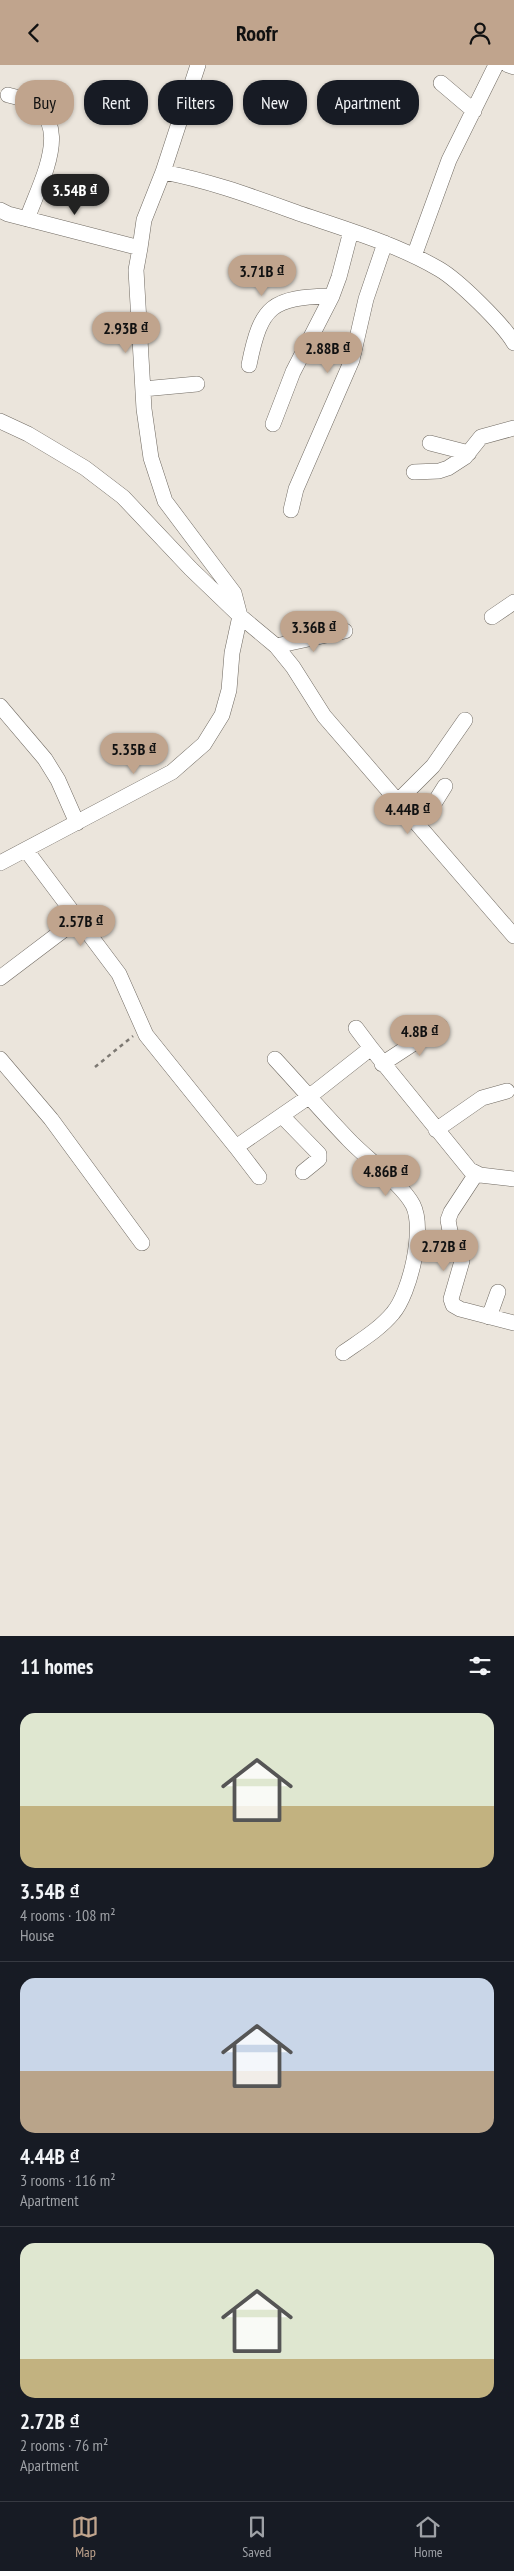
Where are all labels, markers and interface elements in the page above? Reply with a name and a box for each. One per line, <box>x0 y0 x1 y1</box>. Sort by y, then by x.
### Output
icon: back <box>20 19 48 47</box>
text: Roofr <box>236 19 278 47</box>
icon: person <box>466 19 494 47</box>
chip: Buy <box>15 80 74 125</box>
chip: Rent <box>84 80 148 125</box>
chip: Filters <box>158 80 233 125</box>
chip: New <box>243 80 307 125</box>
chip: Apartment <box>317 80 419 125</box>
pin: 3.54B ₫ <box>29 173 121 216</box>
text: 3.54B ₫ <box>52 180 98 200</box>
pin: 3.71B ₫ <box>216 255 308 297</box>
text: 3.71B ₫ <box>239 261 285 281</box>
pin: 2.93B ₫ <box>80 311 172 354</box>
text: 2.93B ₫ <box>103 318 149 338</box>
pin: 2.88B ₫ <box>282 331 374 374</box>
text: 2.88B ₫ <box>305 338 351 358</box>
pin: 3.36B ₫ <box>268 611 360 653</box>
text: 3.36B ₫ <box>291 617 337 637</box>
pin: 5.35B ₫ <box>88 733 180 775</box>
text: 5.35B ₫ <box>111 739 157 759</box>
pin: 4.44B ₫ <box>362 793 454 835</box>
text: 4.44B ₫ <box>385 799 431 819</box>
pin: 2.57B ₫ <box>35 905 127 947</box>
text: 2.57B ₫ <box>58 911 104 931</box>
pin: 4.8B ₫ <box>379 1015 461 1057</box>
text: 4.8B ₫ <box>401 1021 439 1041</box>
pin: 4.86B ₫ <box>340 1155 432 1197</box>
text: 4.86B ₫ <box>363 1161 409 1181</box>
pin: 2.72B ₫ <box>398 1229 490 1272</box>
text: 2.72B ₫ <box>421 1236 467 1256</box>
icon: filters <box>466 1652 494 1680</box>
text: 11 homes <box>20 1653 93 1680</box>
icon: home <box>212 1745 302 1835</box>
text: 3.54B ₫ <box>20 1878 80 1905</box>
text: 4 rooms · 108 m² <box>20 1905 116 1925</box>
text: House <box>20 1925 54 1945</box>
icon: home <box>212 2011 302 2101</box>
text: 4.44B ₫ <box>20 2143 80 2170</box>
text: 3 rooms · 116 m² <box>20 2170 116 2190</box>
text: Apartment <box>20 2190 79 2210</box>
icon: home <box>212 2276 302 2366</box>
text: 2.72B ₫ <box>20 2408 80 2435</box>
text: 2 rooms · 76 m² <box>20 2435 108 2455</box>
text: Apartment <box>20 2455 79 2475</box>
tab: Map <box>71 2513 99 2561</box>
tab: Saved <box>242 2513 271 2561</box>
tab: Home <box>414 2513 443 2561</box>

